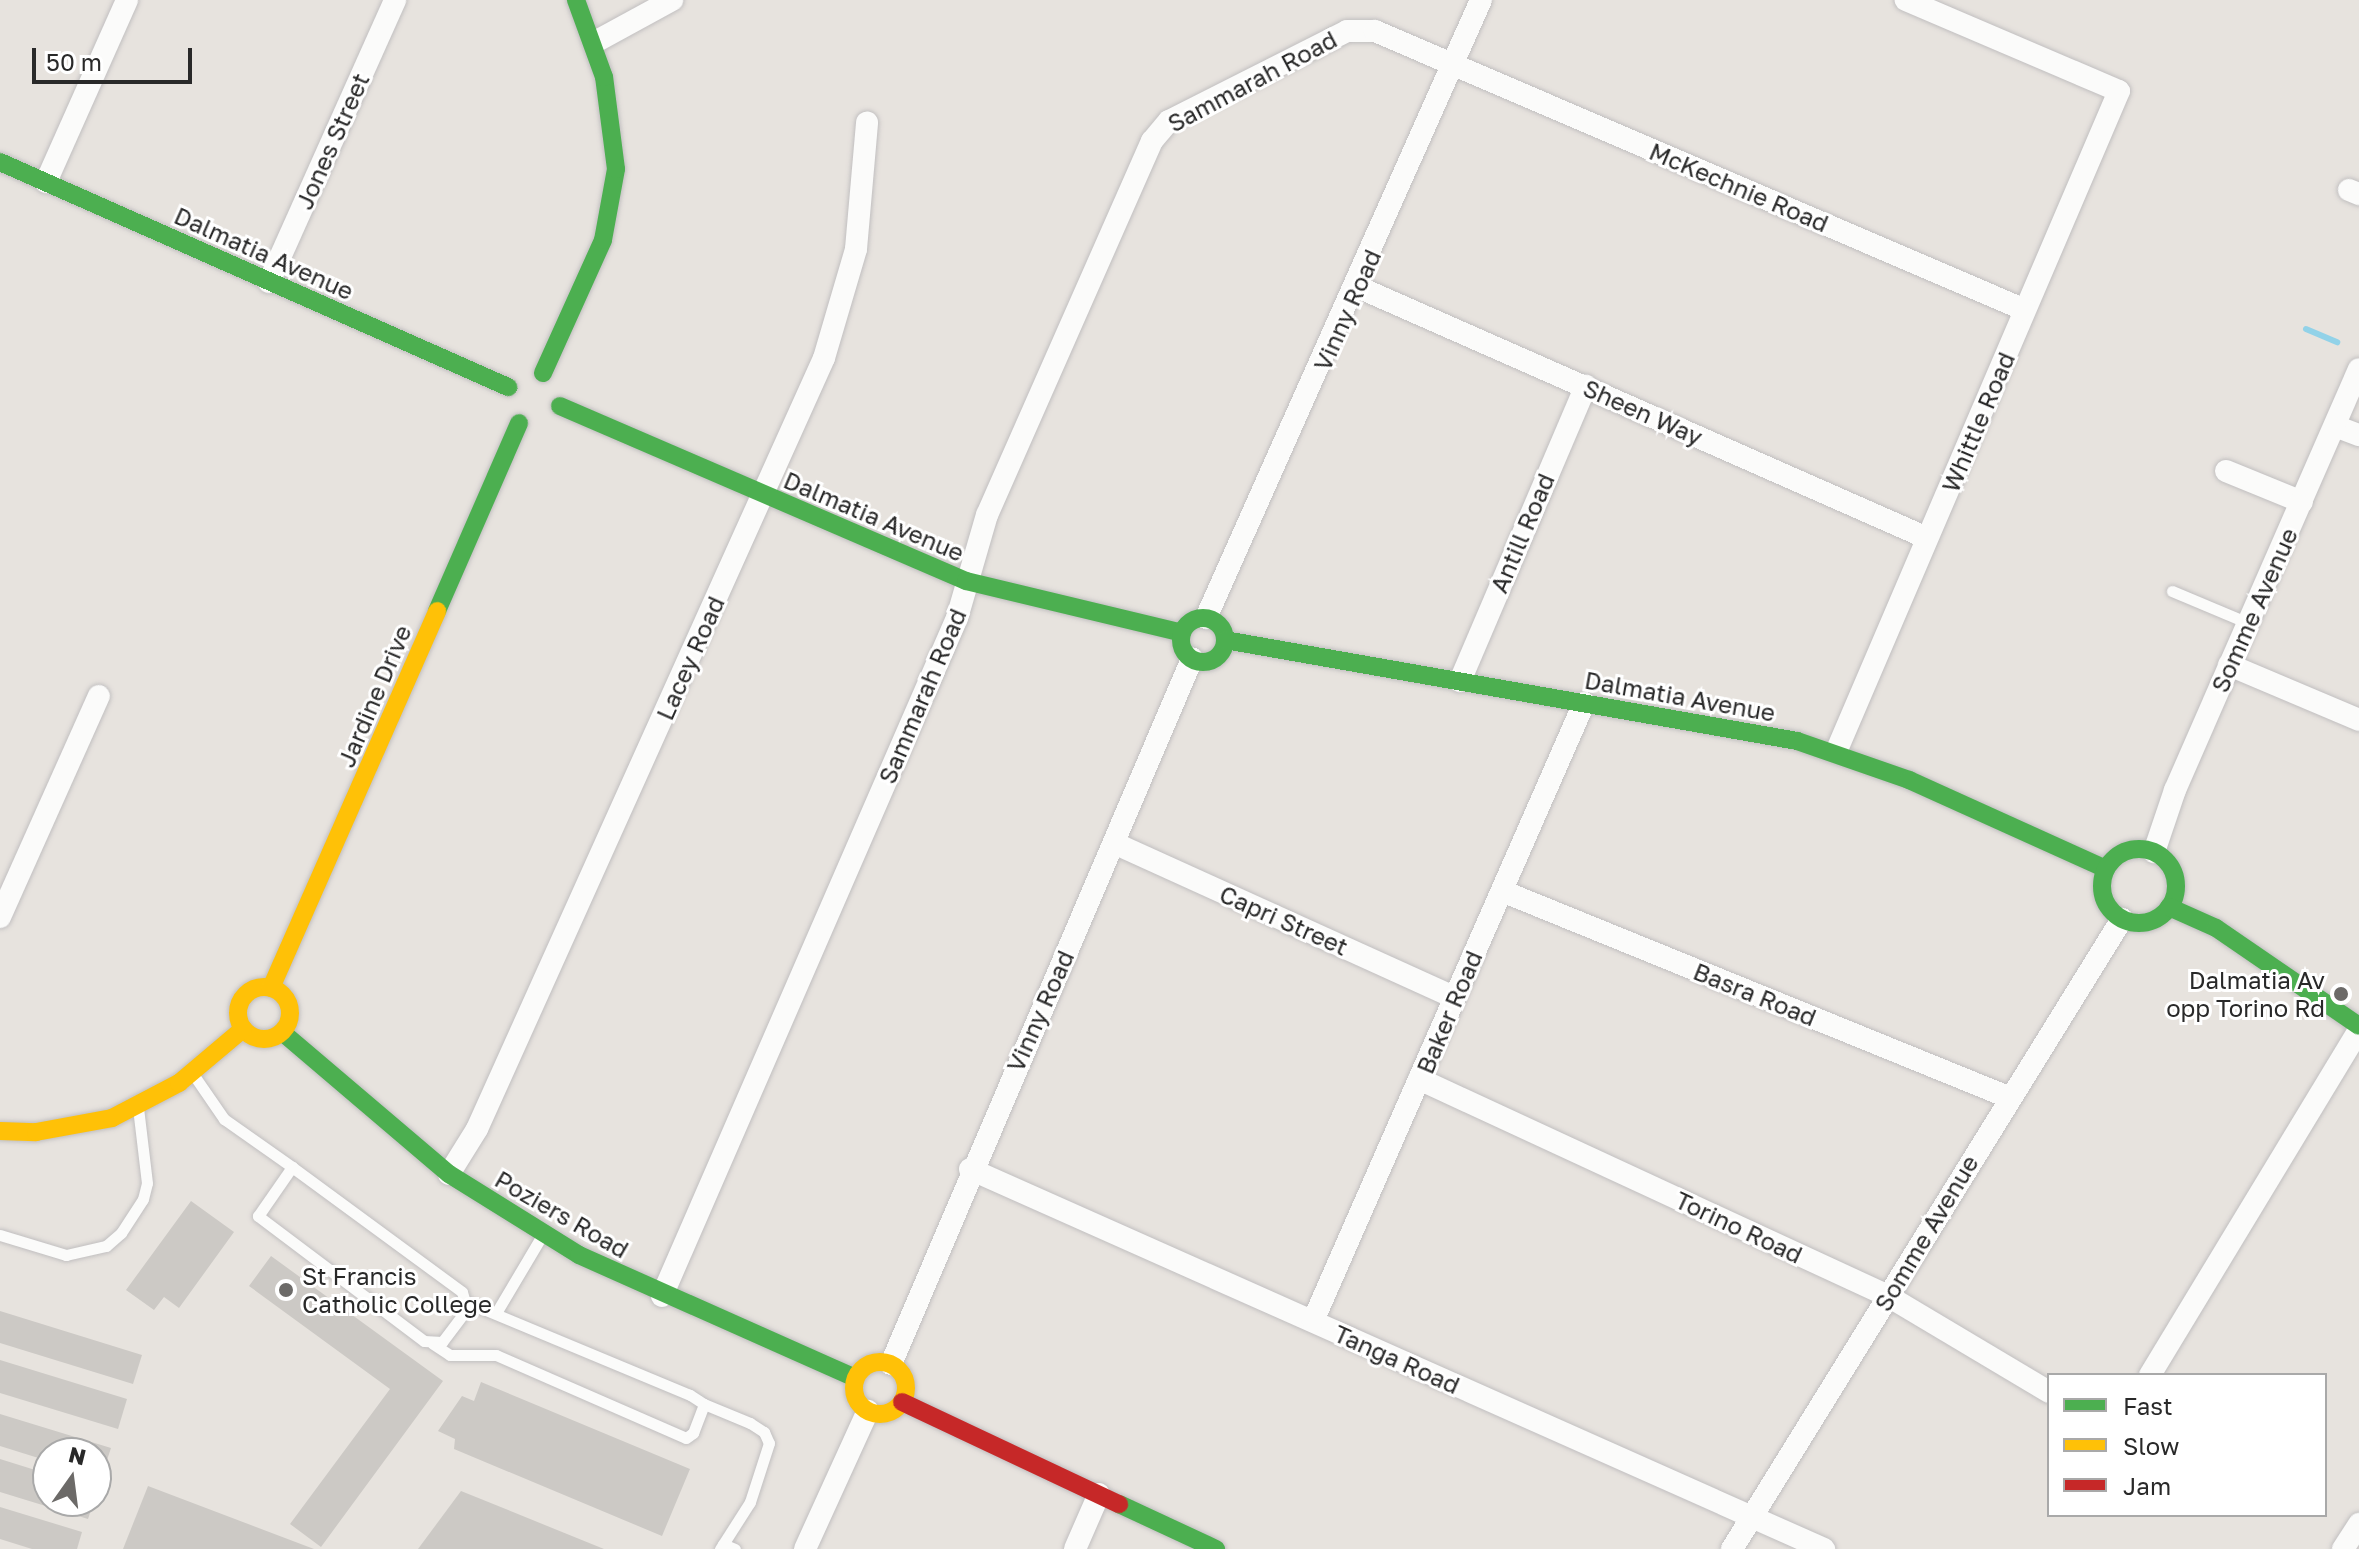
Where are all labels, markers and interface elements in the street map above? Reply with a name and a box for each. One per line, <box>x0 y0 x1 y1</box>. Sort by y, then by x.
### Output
street label: Sammarah Road <box>1163 24 1341 138</box>
scale bar <box>36 32 196 82</box>
text: 50 m <box>46 47 102 76</box>
street label: Jones Street <box>289 68 375 214</box>
street label: McKechnie Road <box>1645 136 1833 238</box>
street label: Dalmatia Avenue <box>170 201 358 305</box>
street label: Vinny Road <box>1307 245 1387 375</box>
street label: Whittle Road <box>1936 348 2020 496</box>
street label: Sheen Way <box>1579 373 1707 451</box>
street label: Dalmatia Avenue <box>780 465 968 567</box>
street label: Antill Road <box>1484 469 1560 597</box>
street label: Somme Avenue <box>2205 523 2303 697</box>
street label: Lacey Road <box>650 592 730 724</box>
street label: Sammarah Road <box>872 604 972 788</box>
street label: Jardine Drive <box>331 621 417 771</box>
street label: Dalmatia Avenue <box>1583 665 1777 727</box>
street label: Capri Street <box>1215 879 1353 961</box>
street label: Vinny Road <box>1000 946 1080 1076</box>
street label: Baker Road <box>1410 946 1488 1078</box>
street label: Basra Road <box>1689 956 1821 1032</box>
place label: Dalmatia Av opp Torino Rd <box>2166 966 2325 1022</box>
marker: Dalmatia Av opp Torino Rd <box>2332 985 2350 1003</box>
street label: Somme Avenue <box>1868 1150 1984 1316</box>
street label: Poziers Road <box>490 1164 634 1264</box>
street label: Torino Road <box>1671 1185 1807 1269</box>
place label: St Francis Catholic College <box>302 1262 492 1318</box>
marker: St Francis Catholic College <box>277 1281 295 1299</box>
street label: Tanga Road <box>1330 1319 1464 1399</box>
legend <box>2047 1373 2327 1517</box>
text: Fast <box>2123 1391 2173 1420</box>
text: Slow <box>2123 1431 2179 1460</box>
north arrow <box>32 1437 112 1517</box>
text: N <box>66 1440 89 1470</box>
text: Jam <box>2123 1471 2171 1500</box>

